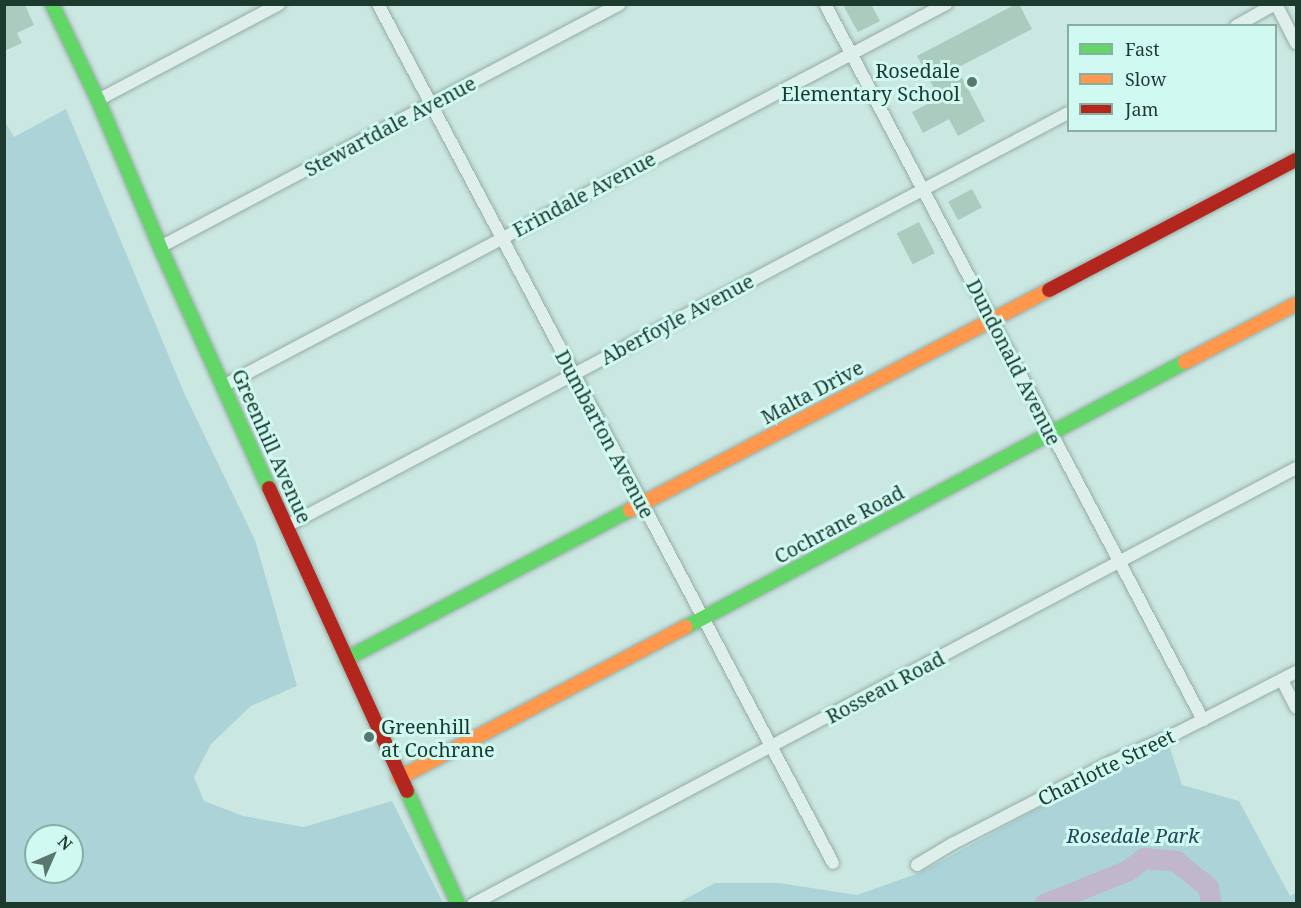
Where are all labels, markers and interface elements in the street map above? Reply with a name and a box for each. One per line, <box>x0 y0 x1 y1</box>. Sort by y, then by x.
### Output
legend <box>1067 24 1277 132</box>
text: Fast <box>1125 37 1160 61</box>
place label: Rosedale Elementary School <box>781 58 960 105</box>
text: Slow <box>1125 67 1166 91</box>
street label: Stewartdale Avenue <box>300 71 480 181</box>
marker: Rosedale Elementary School <box>965 75 979 89</box>
text: Jam <box>1125 97 1159 121</box>
street label: Erindale Avenue <box>508 146 660 242</box>
street label: Aberfoyle Avenue <box>596 269 758 369</box>
street label: Dundonald Avenue <box>962 275 1066 449</box>
street label: Dumbarton Avenue <box>550 346 660 522</box>
street label: Malta Drive <box>757 355 867 429</box>
street label: Greenhill Avenue <box>227 365 317 527</box>
street label: Cochrane Road <box>770 480 908 568</box>
street label: Rosseau Road <box>822 646 948 728</box>
place label: Greenhill at Cochrane <box>381 714 495 761</box>
street label: Charlotte Street <box>1034 724 1178 810</box>
marker: Greenhill at Cochrane <box>362 730 376 744</box>
park label: Rosedale Park <box>1067 823 1199 847</box>
north arrow <box>24 824 84 884</box>
text: N <box>53 830 78 855</box>

